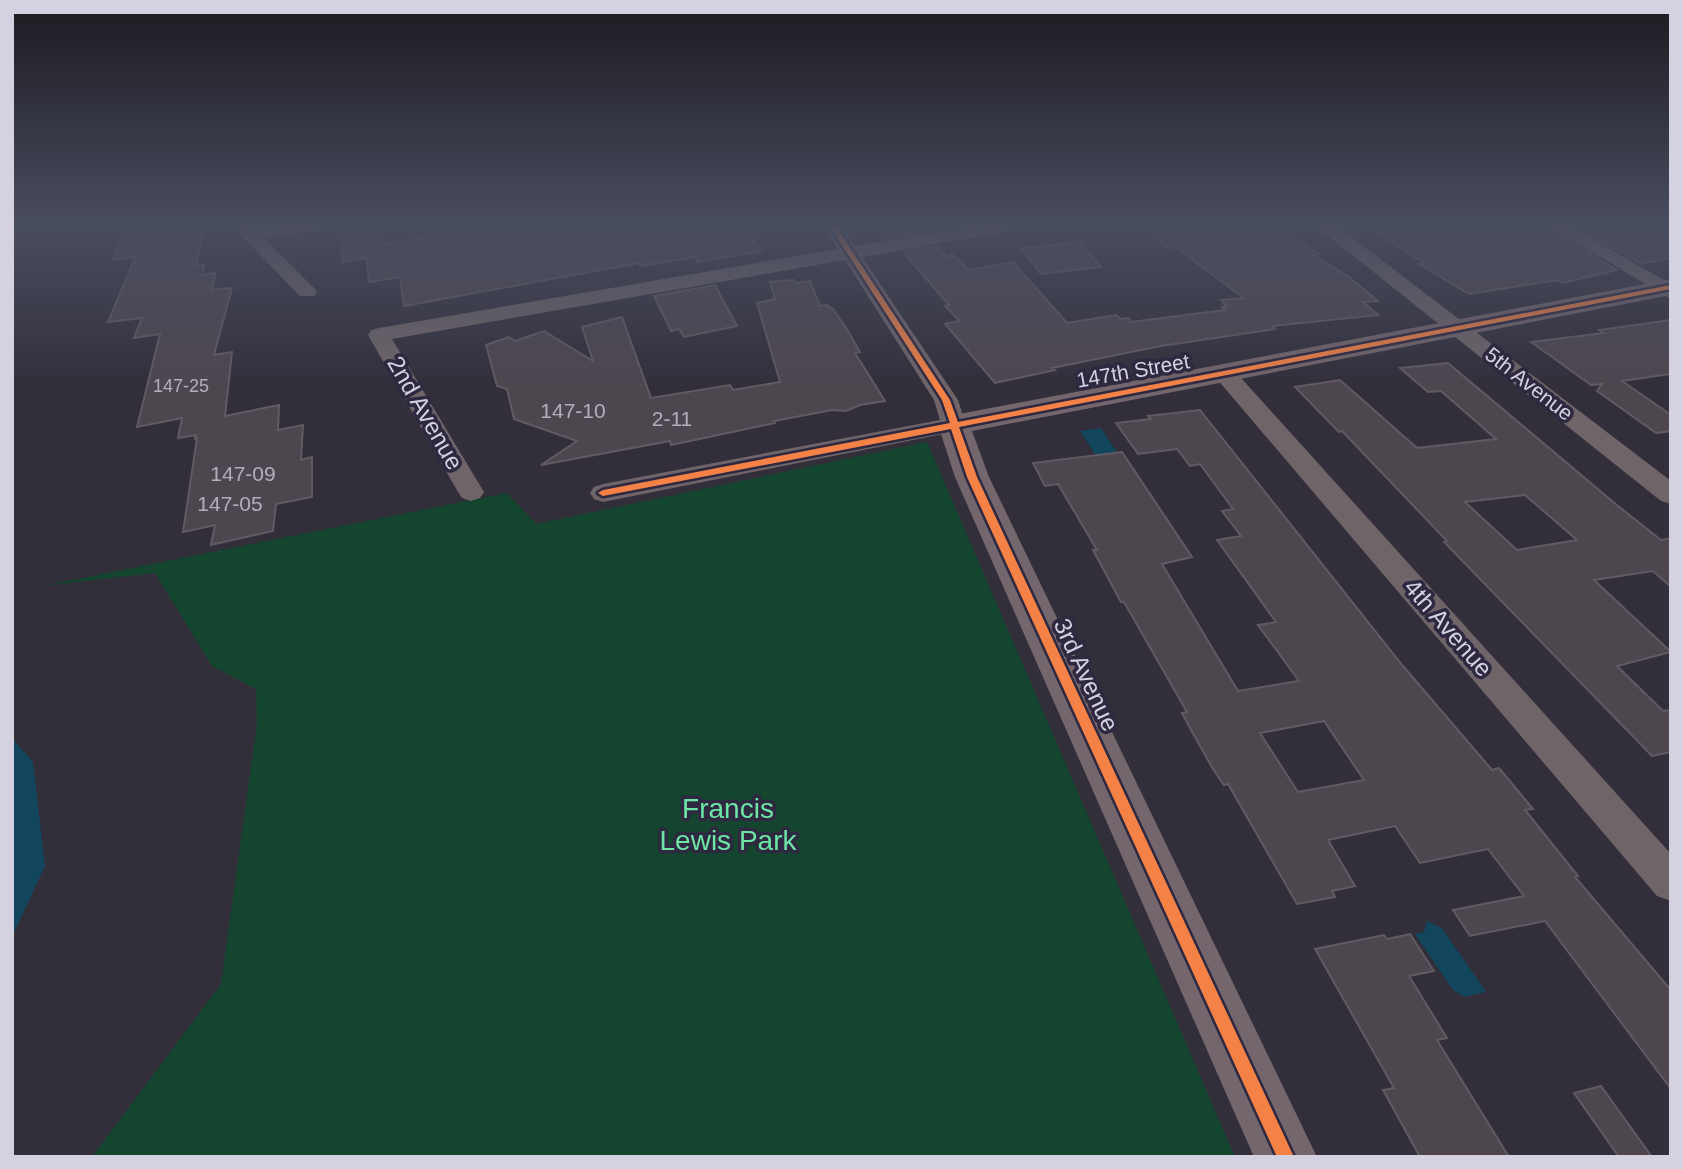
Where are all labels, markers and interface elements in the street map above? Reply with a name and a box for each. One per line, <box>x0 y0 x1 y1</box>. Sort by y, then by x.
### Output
street label: 5th Avenue <box>1481 342 1578 425</box>
street label: 147th Street <box>1075 349 1191 392</box>
street label: 2nd Avenue <box>382 351 469 474</box>
house number: 147-25 <box>153 376 209 396</box>
house number: 147-10 <box>540 399 606 422</box>
house number: 2-11 <box>652 407 692 430</box>
house number: 147-09 <box>210 462 276 485</box>
house number: 147-05 <box>197 492 263 515</box>
street label: 4th Avenue <box>1399 574 1498 682</box>
street label: 3rd Avenue <box>1049 614 1124 735</box>
park label: Francis Lewis Park <box>660 793 797 856</box>

